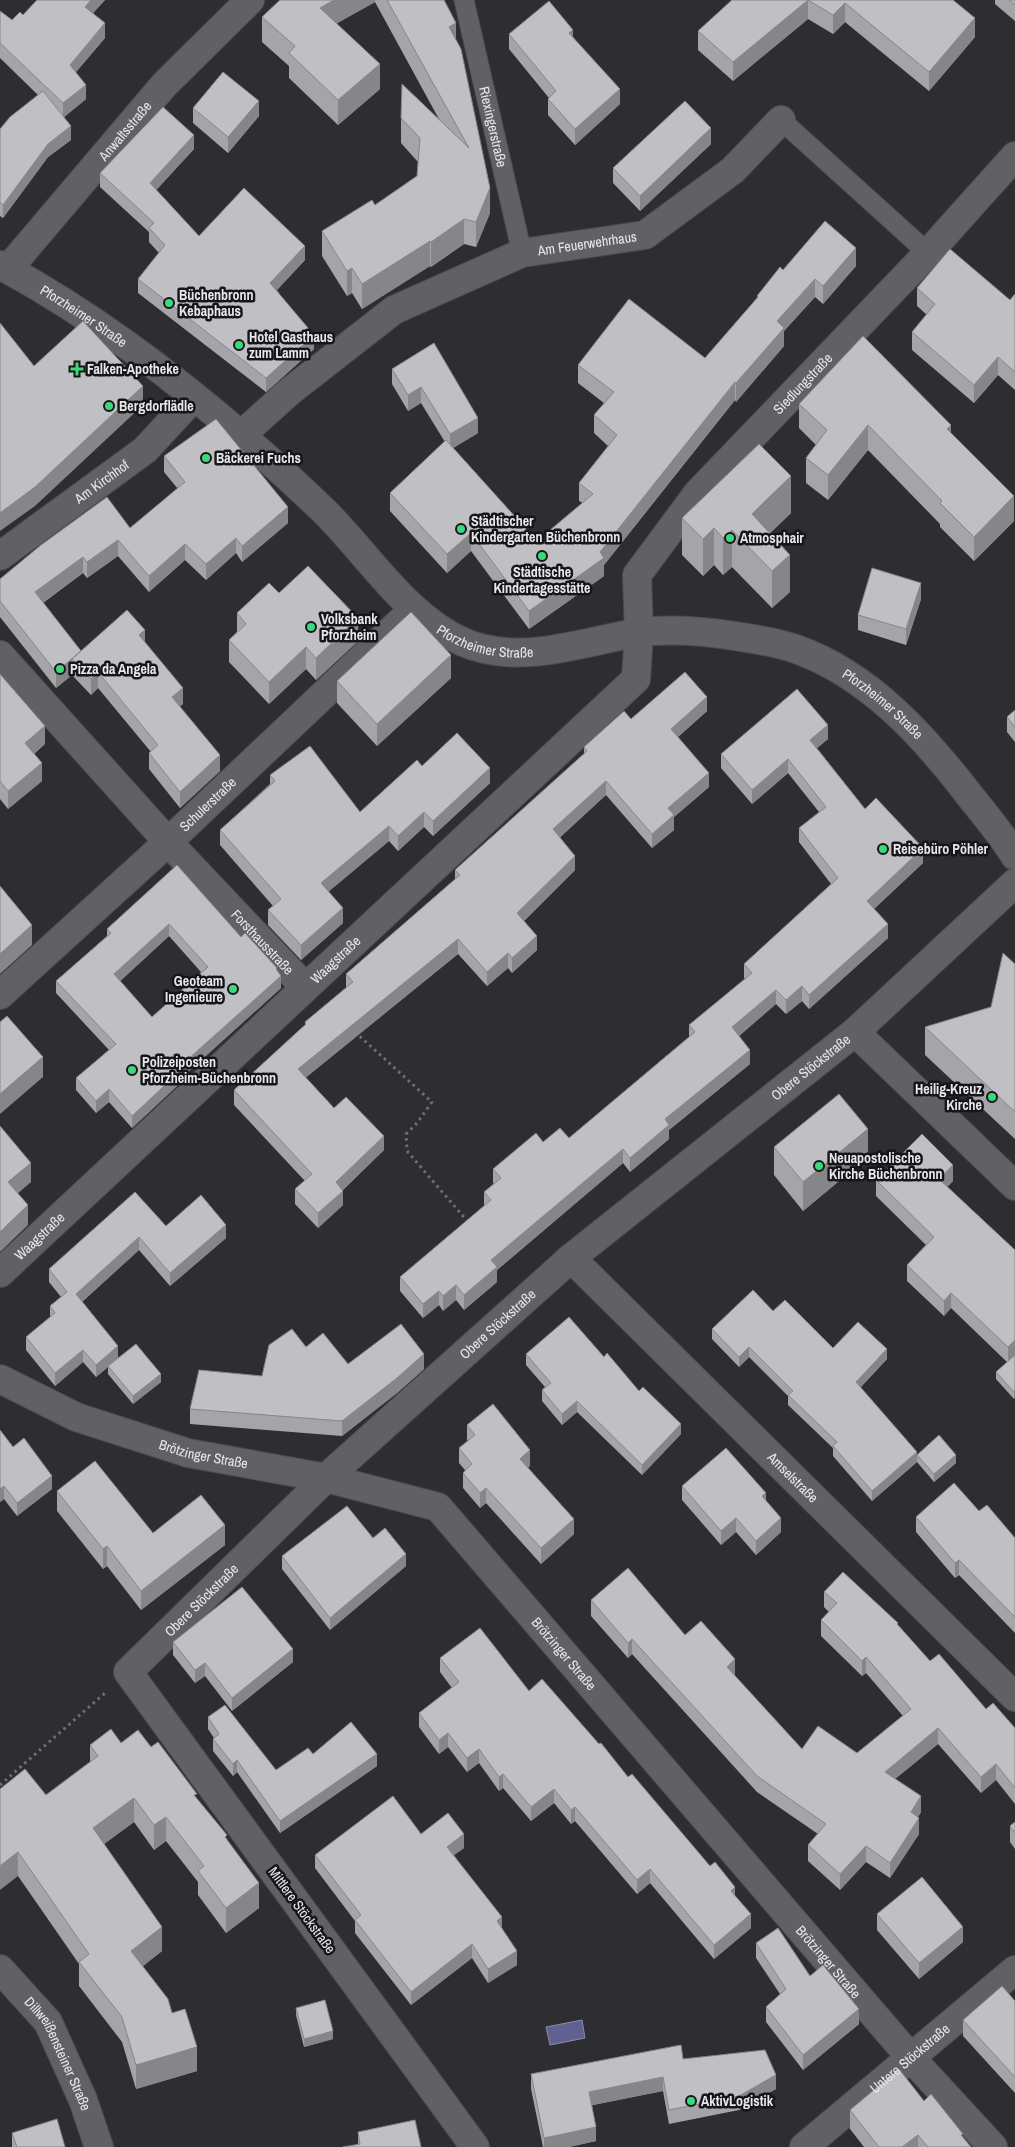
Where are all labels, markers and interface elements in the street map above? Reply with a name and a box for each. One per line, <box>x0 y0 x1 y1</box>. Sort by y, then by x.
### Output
street label: Riexingerstraße <box>475 85 511 169</box>
street label: Anwaltsstraße <box>94 97 155 165</box>
street label: Am Feuerwehrhaus <box>535 227 638 260</box>
street label: Pforzheimer Straße <box>37 281 131 351</box>
place label: Büchenbronn Kebaphaus <box>179 286 254 320</box>
marker: Büchenbronn Kebaphaus <box>163 297 175 309</box>
place label: Hotel Gasthaus zum Lamm <box>249 328 333 362</box>
marker: Hotel Gasthaus zum Lamm <box>233 339 245 351</box>
street label: Siedlungstraße <box>769 349 836 418</box>
place label: Falken-Apotheke <box>87 360 179 378</box>
marker: Falken-Apotheke <box>71 363 83 375</box>
place label: Bergdorflädle <box>119 397 194 415</box>
marker: Bergdorflädle <box>103 400 115 412</box>
place label: Bäckerei Fuchs <box>216 449 301 467</box>
marker: Bäckerei Fuchs <box>200 452 212 464</box>
street label: Am Kirchhof <box>70 455 133 508</box>
place label: Städtischer Kindergarten Büchenbronn <box>471 512 620 546</box>
marker: Städtischer Kindergarten Büchenbronn <box>455 523 467 535</box>
place label: Atmosphair <box>740 529 804 547</box>
marker: Atmosphair <box>724 532 736 544</box>
marker: Städtische Kindertagesstätte <box>536 550 548 562</box>
place label: Städtische Kindertagesstätte <box>494 563 590 597</box>
place label: Volksbank Pforzheim <box>321 610 378 644</box>
street label: Pforzheimer Straße <box>433 620 534 662</box>
marker: Volksbank Pforzheim <box>305 621 317 633</box>
place label: Pizza da Angela <box>70 660 157 678</box>
marker: Pizza da Angela <box>54 663 66 675</box>
street label: Pforzheimer Straße <box>839 665 927 743</box>
street label: Schulerstraße <box>176 773 240 835</box>
place label: Reisebüro Pöhler <box>893 840 989 858</box>
marker: Reisebüro Pöhler <box>877 843 889 855</box>
street label: Forsthausstraße <box>227 906 298 978</box>
street label: Waagstraße <box>307 932 364 987</box>
place label: Geoteam Ingenieure <box>165 972 223 1006</box>
marker: Geoteam Ingenieure <box>227 983 239 995</box>
street label: Obere Stöckstraße <box>767 1030 854 1104</box>
place label: Polizeiposten Pforzheim-Büchenbronn <box>142 1053 276 1087</box>
marker: Polizeiposten Pforzheim-Büchenbronn <box>126 1064 138 1076</box>
place label: Heilig-Kreuz Kirche <box>915 1080 982 1114</box>
marker: Heilig-Kreuz Kirche <box>986 1091 998 1103</box>
place label: Neuapostolische Kirche Büchenbronn <box>829 1149 943 1183</box>
marker: Neuapostolische Kirche Büchenbronn <box>813 1160 825 1172</box>
street label: Waagstraße <box>11 1208 68 1264</box>
street label: Obere Stöckstraße <box>456 1285 539 1363</box>
street label: Brötzinger Straße <box>157 1435 249 1473</box>
street label: Amselstraße <box>763 1448 822 1506</box>
street label: Obere Stöckstraße <box>161 1560 242 1640</box>
street label: Brötzinger Straße <box>528 1613 600 1694</box>
street label: Mittlere Stöckstraße <box>265 1863 339 1957</box>
street label: Brötzinger Straße <box>792 1922 865 2002</box>
street label: Dillweißensteiner Straße <box>20 1993 95 2113</box>
street label: Untere Stöckstraße <box>866 2020 953 2097</box>
place label: AktivLogistik <box>701 2092 774 2110</box>
marker: AktivLogistik <box>685 2095 697 2107</box>

